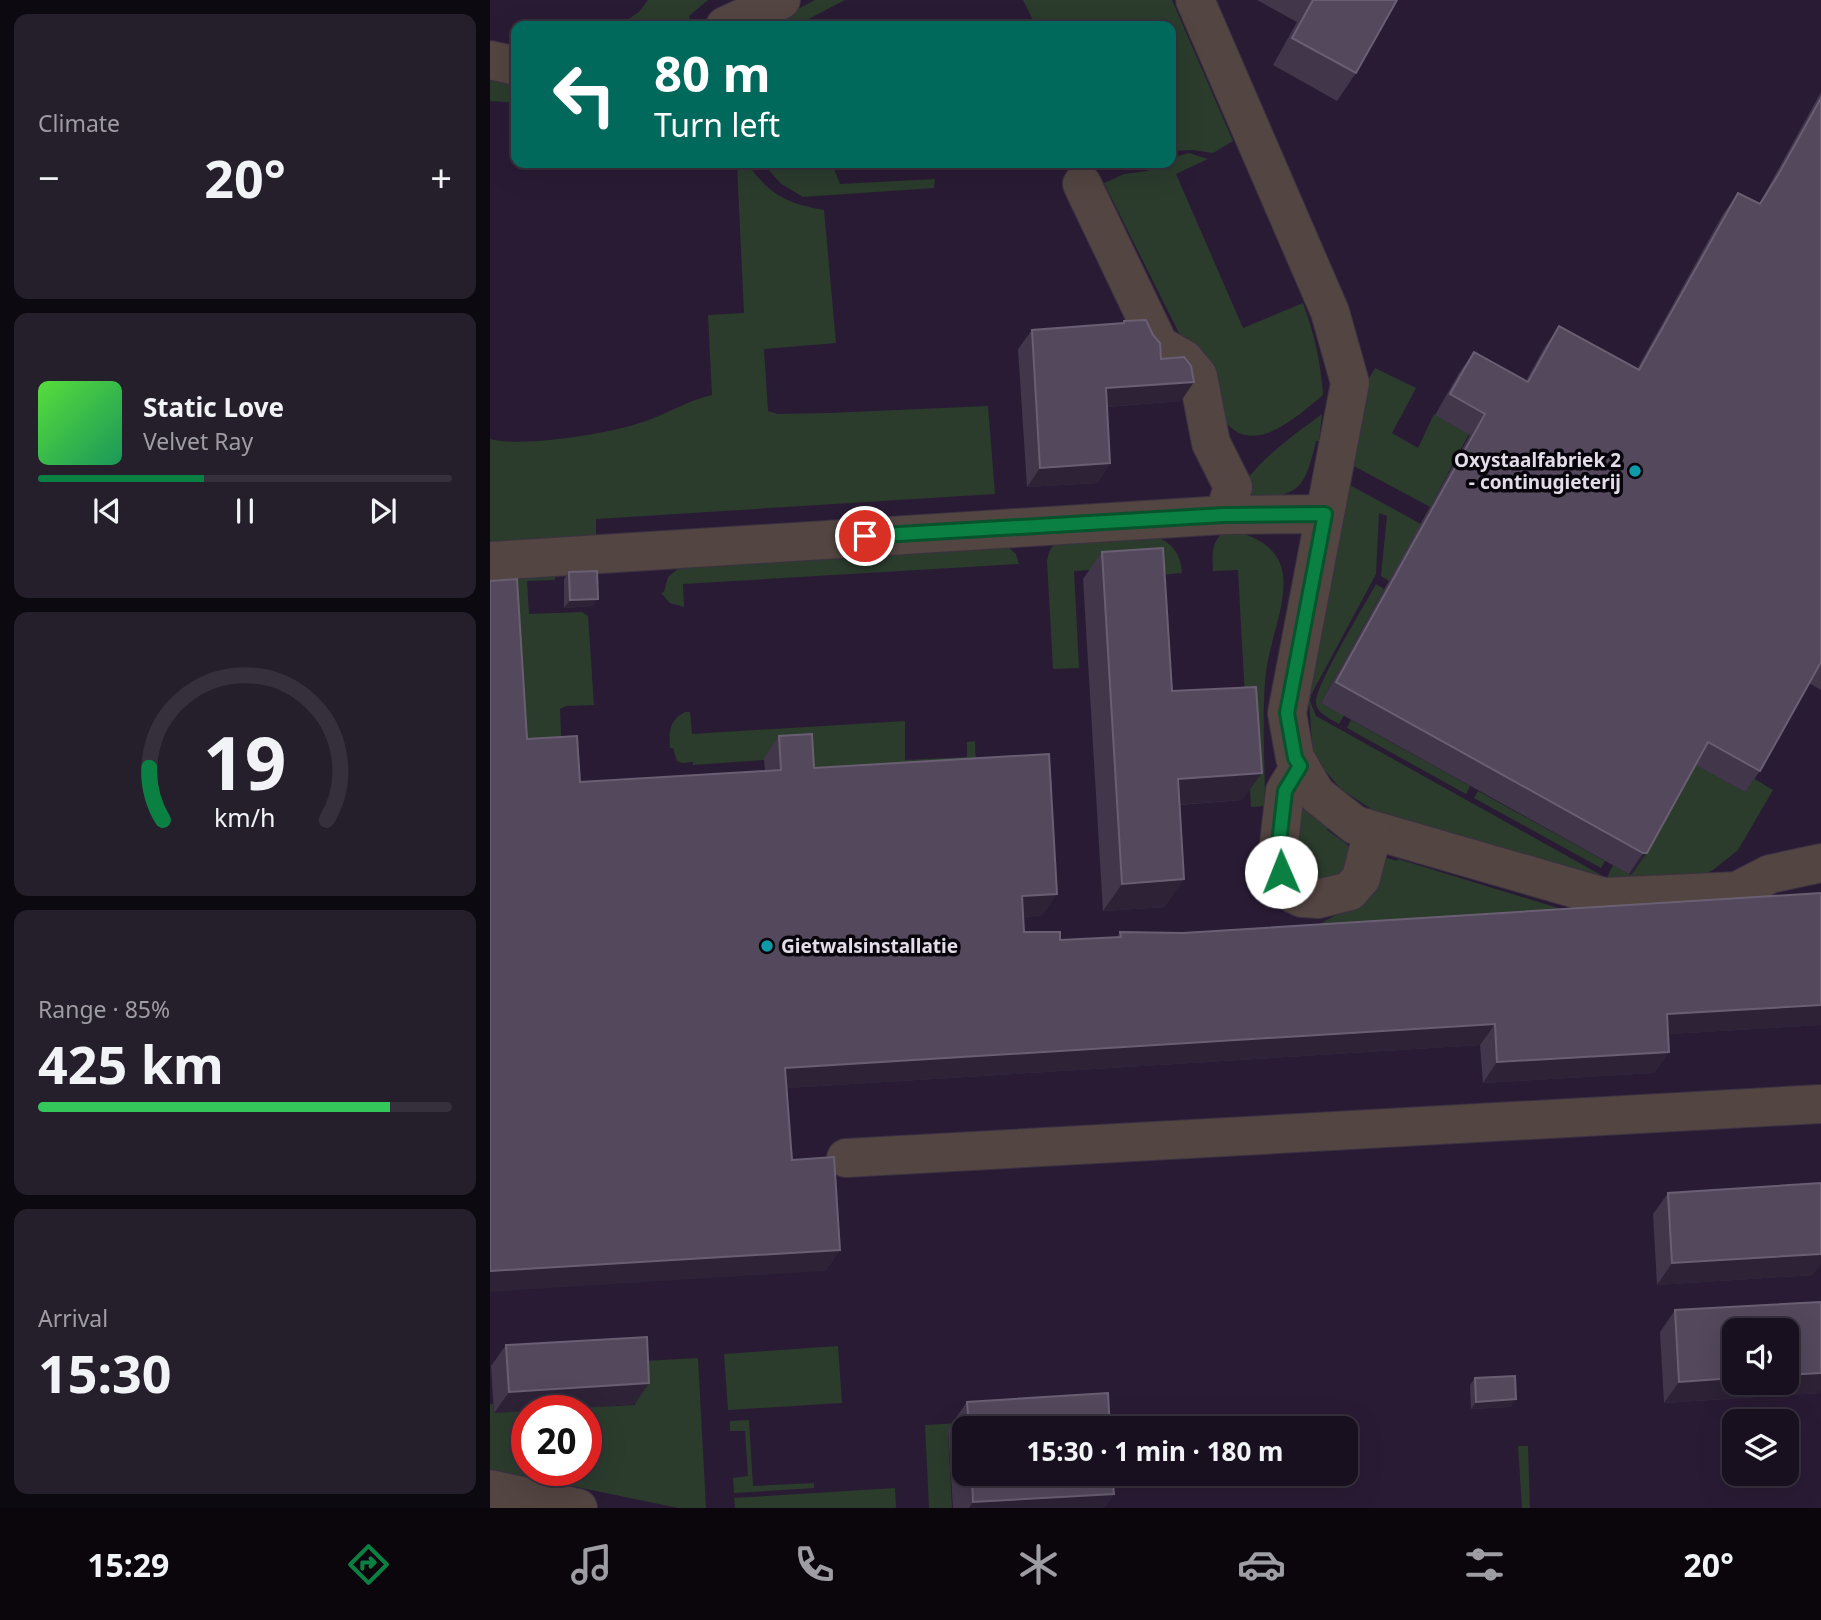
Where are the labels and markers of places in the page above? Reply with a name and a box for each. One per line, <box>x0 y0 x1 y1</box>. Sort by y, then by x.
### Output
place label: Oxystaalfabriek 2 - continugieterij <box>1454 447 1621 495</box>
marker: Oxystaalfabriek 2 - continugieterij <box>1627 463 1643 479</box>
pin <box>835 506 895 566</box>
place label: Gietwalsinstallatie <box>781 933 958 959</box>
marker: Gietwalsinstallatie <box>759 938 775 954</box>

